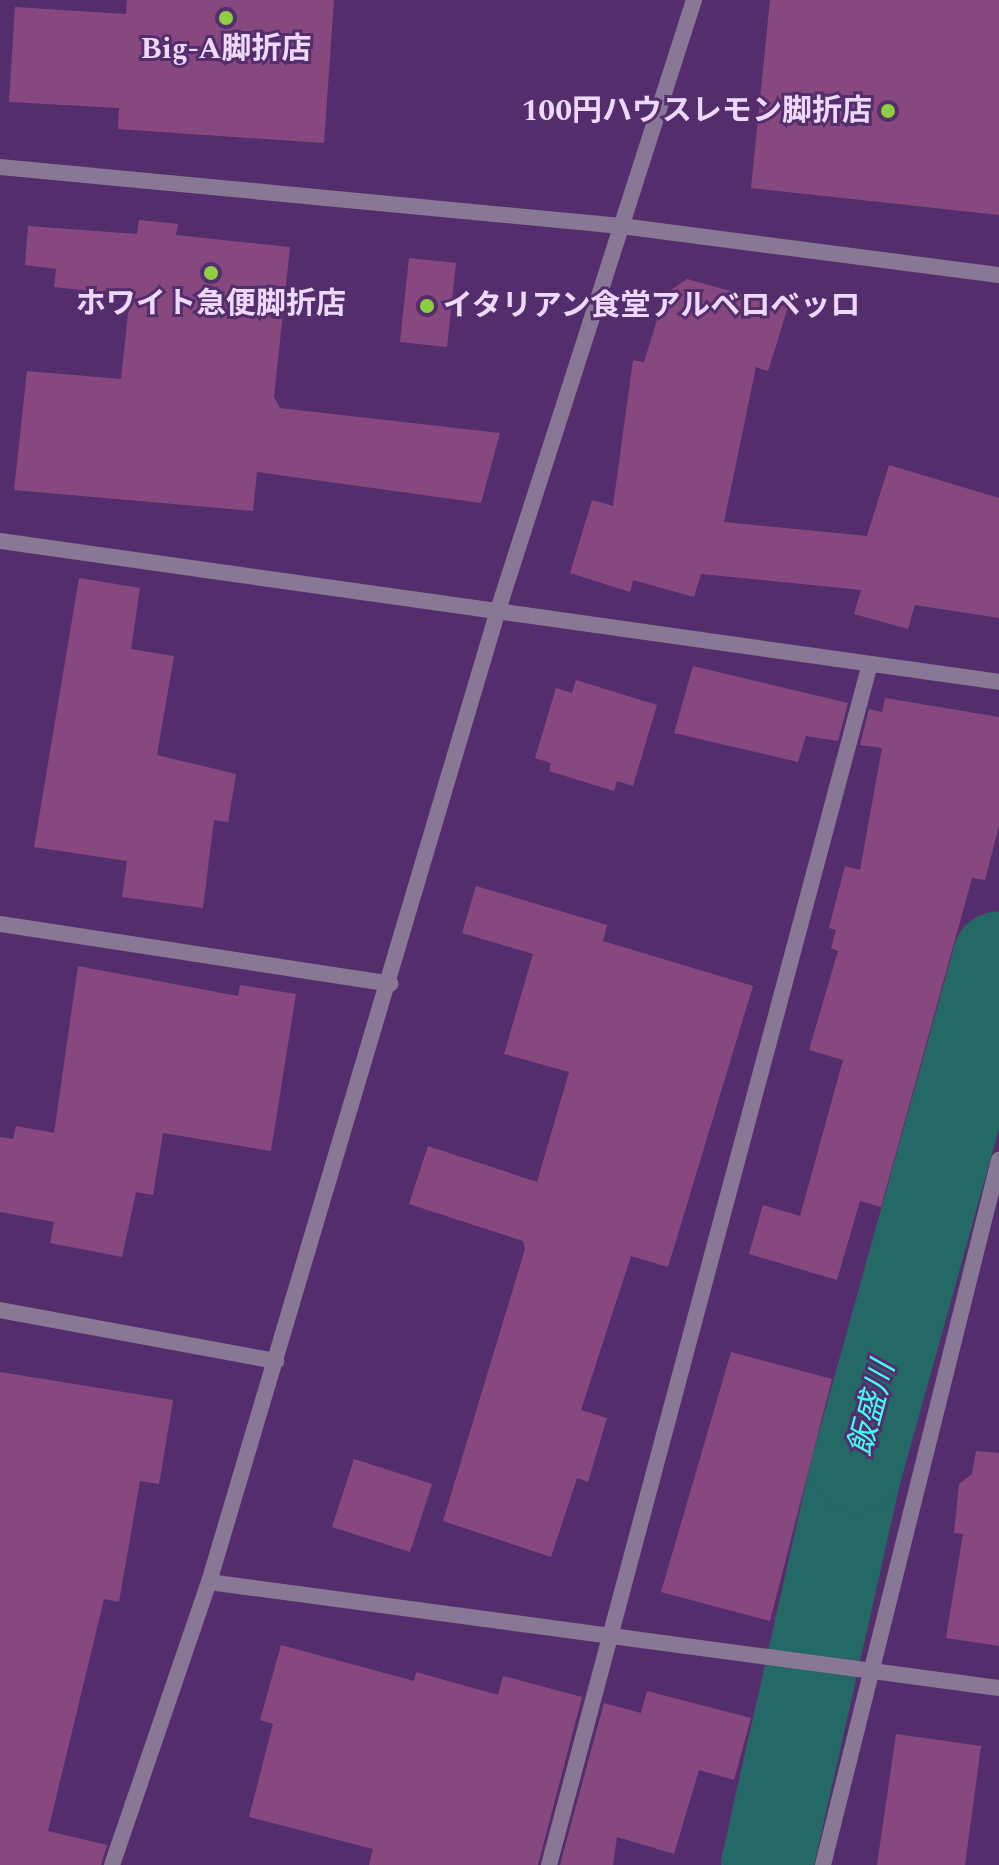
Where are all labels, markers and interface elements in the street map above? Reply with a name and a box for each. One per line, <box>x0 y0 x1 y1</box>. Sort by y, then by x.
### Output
marker: Big-A脚折店 <box>217 9 235 27</box>
place label: Big-A脚折店 <box>141 31 311 67</box>
place label: 100円ハウスレモン脚折店 <box>522 93 872 129</box>
marker: 100円ハウスレモン脚折店 <box>879 102 897 120</box>
marker: ホワイト急便脚折店 <box>202 264 220 282</box>
place label: ホワイト急便脚折店 <box>76 286 346 322</box>
place label: イタリアン食堂アルベロベッロ <box>443 288 863 324</box>
marker: イタリアン食堂アルベロベッロ <box>418 297 436 315</box>
water label: 飯盛川 <box>842 1358 904 1460</box>

